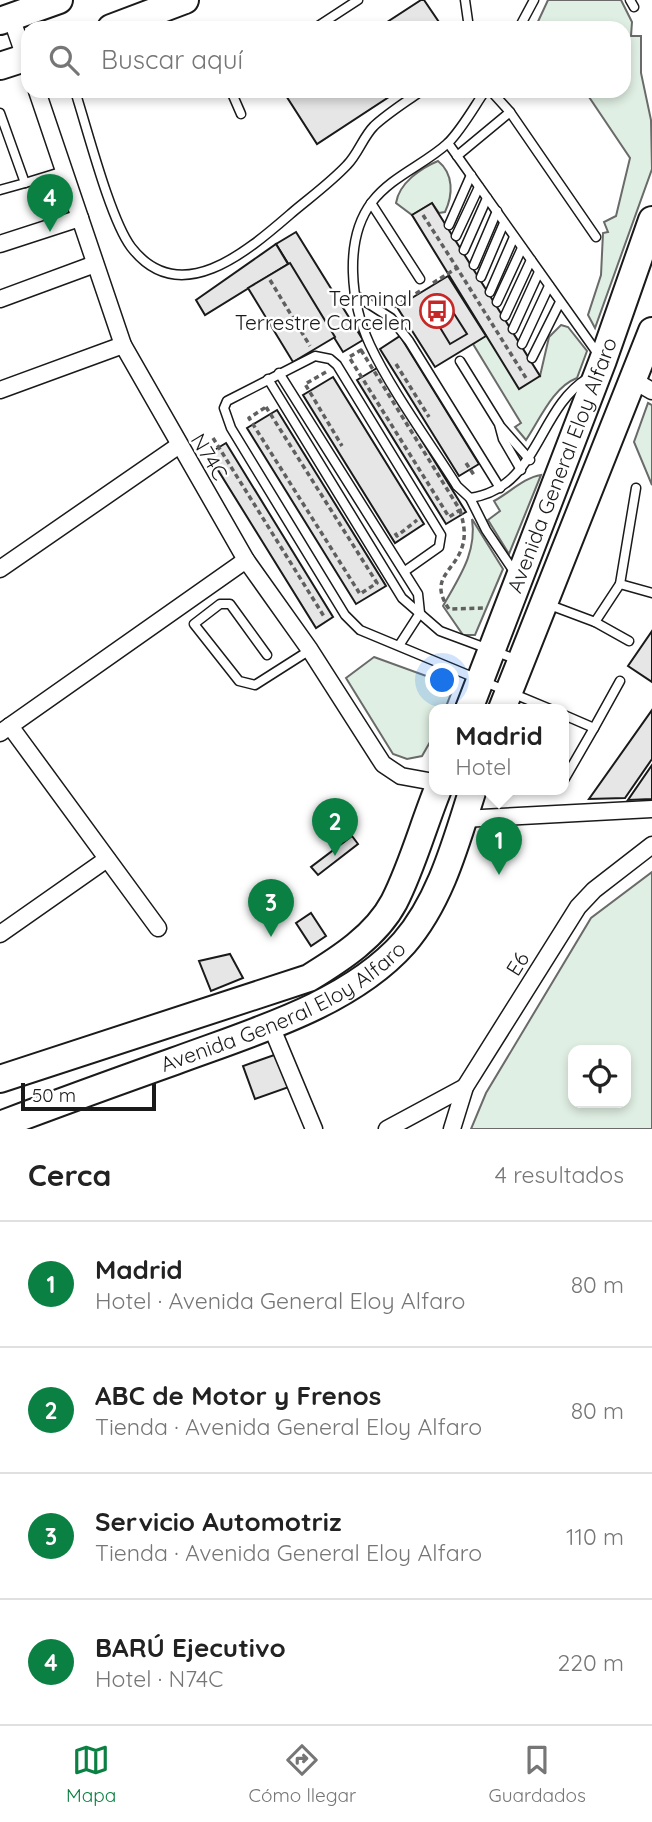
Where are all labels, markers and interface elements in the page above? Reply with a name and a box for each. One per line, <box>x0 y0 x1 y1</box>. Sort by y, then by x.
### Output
search box <box>21 21 631 98</box>
icon: search <box>45 41 83 79</box>
text: Buscar aquí <box>101 43 243 76</box>
pin: 4 <box>27 174 73 232</box>
place label: Terminal Terrestre Carcelen <box>235 285 412 335</box>
bus stop icon: Terminal Terrestre Carcelen <box>418 292 456 330</box>
street label: Avenida General Eloy Alfaro <box>501 334 622 596</box>
street label: N74C <box>186 428 234 485</box>
your location <box>425 663 459 697</box>
popup <box>429 704 569 795</box>
text: Madrid <box>455 719 543 752</box>
text: Hotel <box>455 752 512 781</box>
pin: 2 <box>312 798 358 856</box>
pin: 1 <box>476 817 522 875</box>
pin: 3 <box>248 879 294 937</box>
street label: Avenida General Eloy Alfaro <box>157 935 411 1077</box>
street label: E6 <box>500 947 534 980</box>
map controls <box>568 1045 631 1108</box>
button: locate <box>568 1045 631 1108</box>
scale bar <box>21 1080 156 1112</box>
text: 50 m <box>32 1083 76 1107</box>
text: Cerca <box>28 1156 111 1194</box>
text: 4 resultados <box>495 1160 624 1189</box>
text: Madrid <box>95 1253 183 1286</box>
text: 1 <box>47 1270 55 1299</box>
text: 80 m <box>571 1270 624 1299</box>
text: Hotel · Avenida General Eloy Alfaro <box>95 1286 465 1315</box>
text: ABC de Motor y Frenos <box>95 1379 381 1412</box>
text: 2 <box>44 1396 58 1425</box>
text: 80 m <box>571 1396 624 1425</box>
text: Tienda · Avenida General Eloy Alfaro <box>95 1412 482 1441</box>
text: Servicio Automotriz <box>95 1505 342 1538</box>
text: 3 <box>45 1522 57 1551</box>
text: 110 m <box>566 1522 624 1551</box>
text: Tienda · Avenida General Eloy Alfaro <box>95 1538 482 1567</box>
text: BARÚ Ejecutivo <box>95 1631 286 1664</box>
text: 4 <box>44 1648 58 1677</box>
text: 220 m <box>558 1648 624 1677</box>
text: Hotel · N74C <box>95 1664 223 1693</box>
tab: Mapa <box>66 1741 116 1807</box>
tab: Cómo llegar <box>249 1741 356 1807</box>
tab: Guardados <box>489 1741 586 1807</box>

